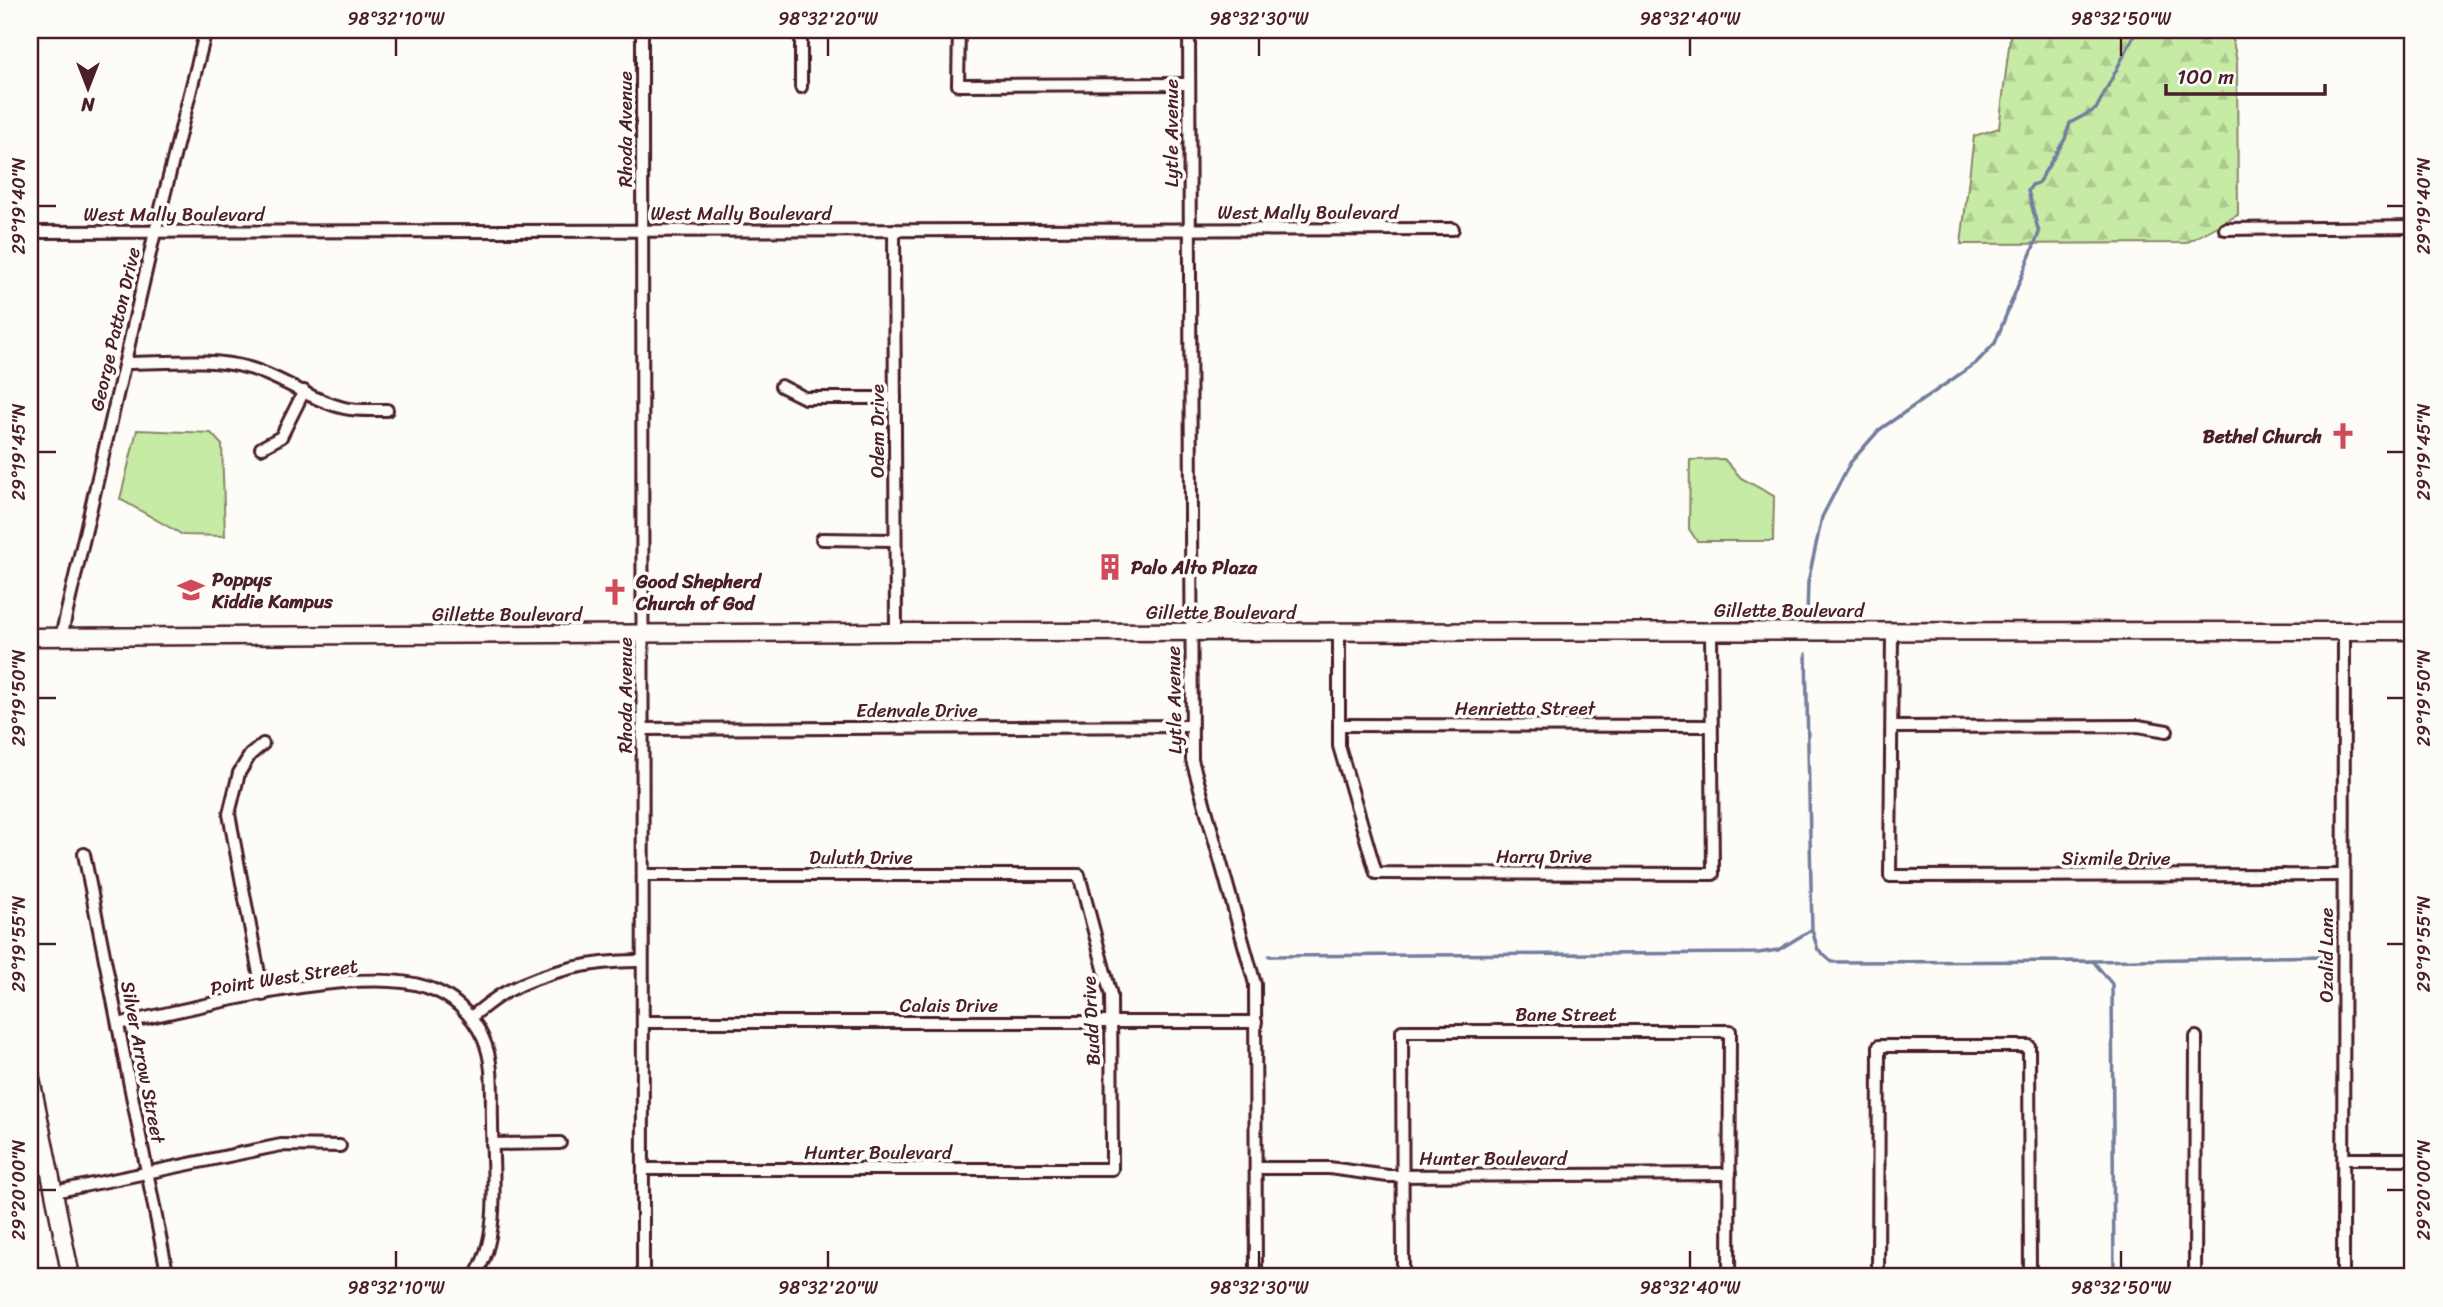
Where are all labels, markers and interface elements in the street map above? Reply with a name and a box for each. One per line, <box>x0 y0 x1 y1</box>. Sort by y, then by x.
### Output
text: 98°32'10"W <box>347 3 446 35</box>
text: 98°32'20"W <box>778 3 879 35</box>
text: 98°32'30"W <box>1209 3 1310 35</box>
text: 98°32'40"W <box>1640 3 1741 35</box>
text: 98°32'50"W <box>2071 3 2172 35</box>
north arrow <box>52 52 122 122</box>
scale bar <box>2166 52 2326 96</box>
text: 100 m <box>2177 58 2234 96</box>
street label: Rhoda Avenue <box>609 71 642 187</box>
street label: Lytle Avenue <box>1155 79 1188 187</box>
text: N <box>81 88 96 121</box>
text: 29°19'40"N <box>3 157 35 255</box>
text: 29°19'40"N <box>2408 157 2440 255</box>
street label: West Mally Boulevard <box>1218 196 1400 229</box>
street label: West Mally Boulevard <box>651 197 833 230</box>
street label: West Mally Boulevard <box>84 198 266 231</box>
street label: George Patton Drive <box>80 244 150 414</box>
street label: Odem Drive <box>861 384 894 478</box>
text: 29°19'45"N <box>3 403 35 500</box>
text: 29°19'45"N <box>2408 403 2440 500</box>
place label: Bethel Church <box>2203 420 2322 453</box>
church icon: Bethel Church <box>2328 421 2358 451</box>
place label: Palo Alto Plaza <box>1131 551 1257 584</box>
building icon: Palo Alto Plaza <box>1095 552 1125 582</box>
place label: Poppys Kiddie Kampus <box>211 563 334 618</box>
place label: Good Shepherd Church of God <box>635 565 763 620</box>
school or university icon: Poppys Kiddie Kampus <box>176 575 206 605</box>
church icon: Good Shepherd Church of God <box>600 577 630 607</box>
street label: Gillette Boulevard <box>1714 594 1866 627</box>
street label: Gillette Boulevard <box>1146 596 1298 629</box>
street label: Gillette Boulevard <box>432 598 584 631</box>
street label: Rhoda Avenue <box>609 637 642 753</box>
street label: Lytle Avenue <box>1157 645 1191 754</box>
text: 29°19'50"N <box>3 649 35 746</box>
text: 29°19'50"N <box>2408 649 2440 746</box>
street label: Henrietta Street <box>1455 692 1597 725</box>
street label: Edenvale Drive <box>856 694 978 727</box>
street label: Harry Drive <box>1496 840 1592 873</box>
street label: Duluth Drive <box>809 841 913 874</box>
street label: Sixmile Drive <box>2061 842 2171 875</box>
text: 29°19'55"N <box>3 895 35 992</box>
text: 29°19'55"N <box>2408 895 2440 992</box>
street label: Ozalid Lane <box>2310 907 2343 1002</box>
street label: Point West Street <box>208 949 360 1005</box>
street label: Budd Drive <box>1072 975 1110 1067</box>
street label: Silver Arrow Street <box>111 978 175 1147</box>
street label: Calais Drive <box>900 989 998 1022</box>
street label: Bane Street <box>1515 998 1617 1031</box>
street label: Hunter Boulevard <box>804 1136 954 1169</box>
text: 29°20'00"N <box>3 1139 35 1240</box>
text: 29°20'00"N <box>2408 1139 2440 1240</box>
street label: Hunter Boulevard <box>1419 1142 1569 1175</box>
text: 98°32'10"W <box>347 1272 446 1304</box>
text: 98°32'20"W <box>778 1272 879 1304</box>
text: 98°32'30"W <box>1209 1272 1310 1304</box>
text: 98°32'40"W <box>1640 1272 1741 1304</box>
text: 98°32'50"W <box>2071 1272 2172 1304</box>

